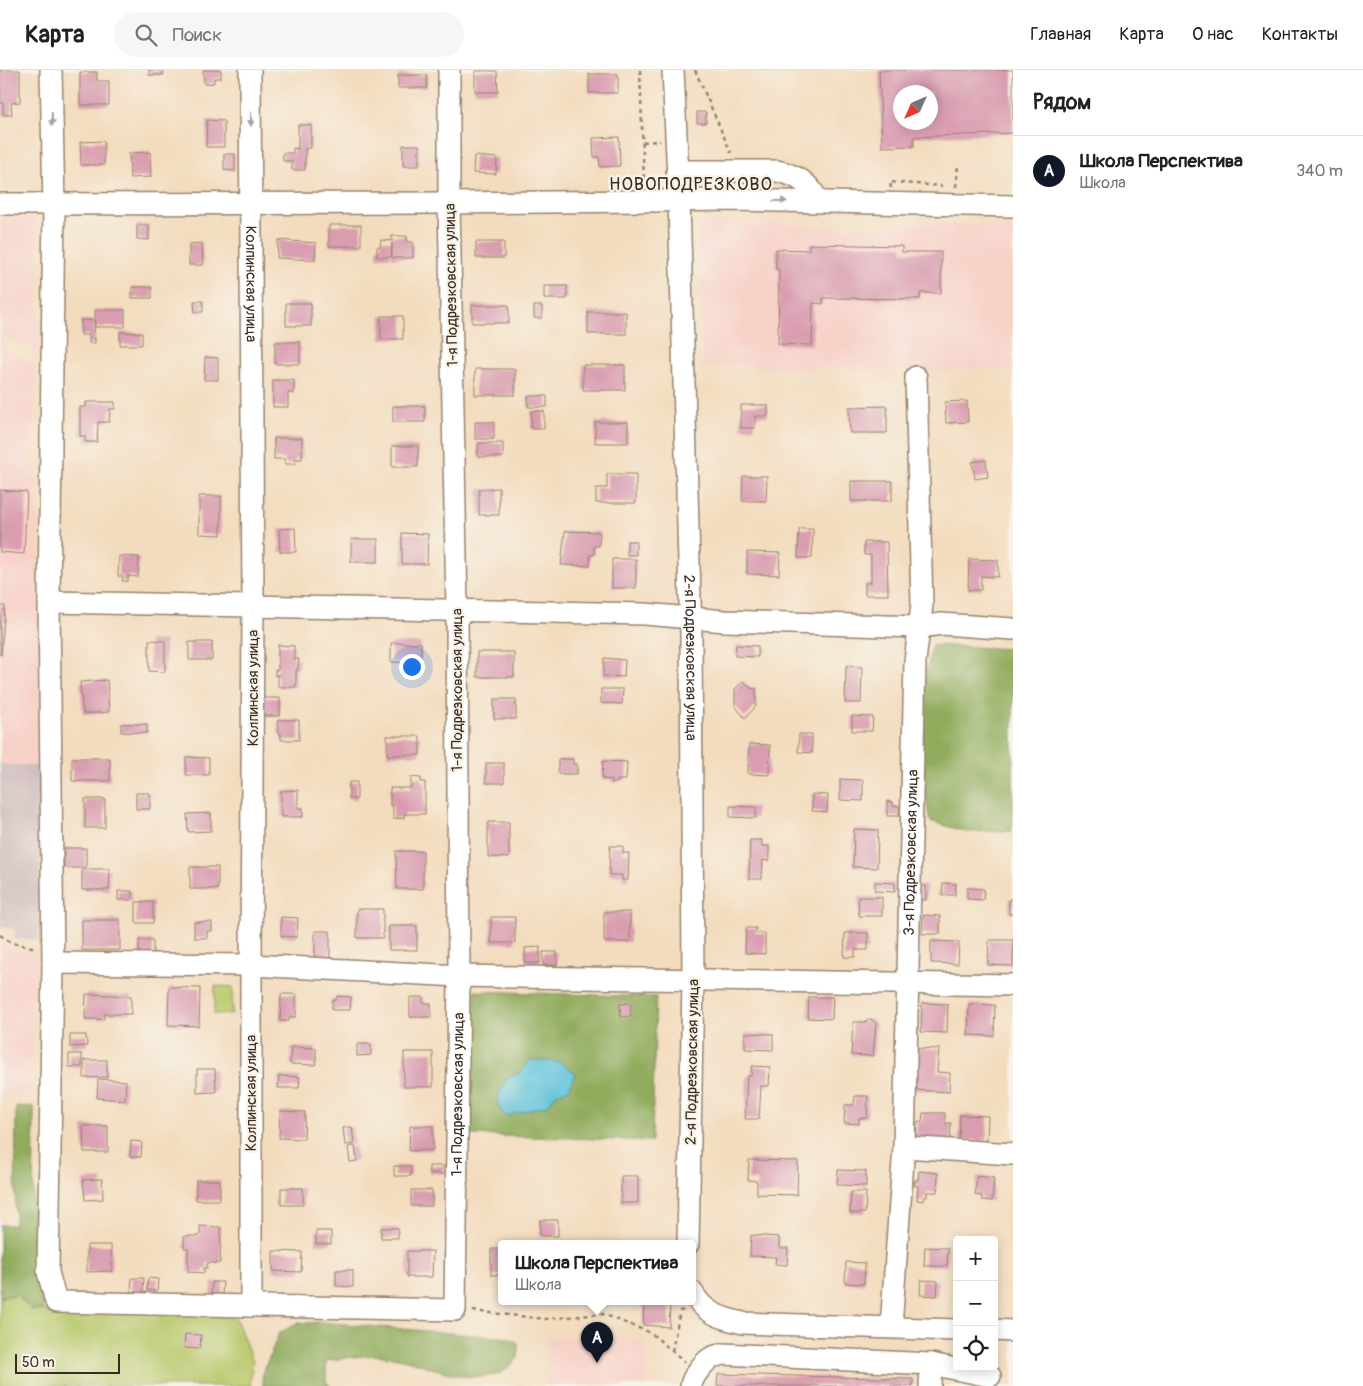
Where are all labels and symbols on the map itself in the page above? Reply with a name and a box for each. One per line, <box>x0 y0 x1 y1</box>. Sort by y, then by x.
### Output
north arrow <box>893 85 938 130</box>
one-way arrow <box>48 111 56 127</box>
one-way arrow <box>247 111 255 127</box>
district label: НОВОПОДРЕЗКОВО <box>609 173 773 196</box>
one-way arrow <box>772 197 788 205</box>
street label: 1-я Подрезковская улица <box>441 203 462 367</box>
street label: Колпинская улица <box>241 226 261 342</box>
street label: 2-я Подрезковская улица <box>679 574 701 741</box>
street label: 1-я Подрезковская улица <box>448 608 467 772</box>
street label: Колпинская улица <box>244 630 263 746</box>
your location <box>399 654 425 680</box>
street label: 3-я Подрезковская улица <box>900 769 923 936</box>
street label: 2-я Подрезковская улица <box>682 979 703 1145</box>
street label: 1-я Подрезковская улица <box>448 1012 469 1176</box>
street label: Колпинская улица <box>242 1035 261 1151</box>
pin: A <box>581 1322 613 1363</box>
scale bar <box>15 1351 120 1374</box>

